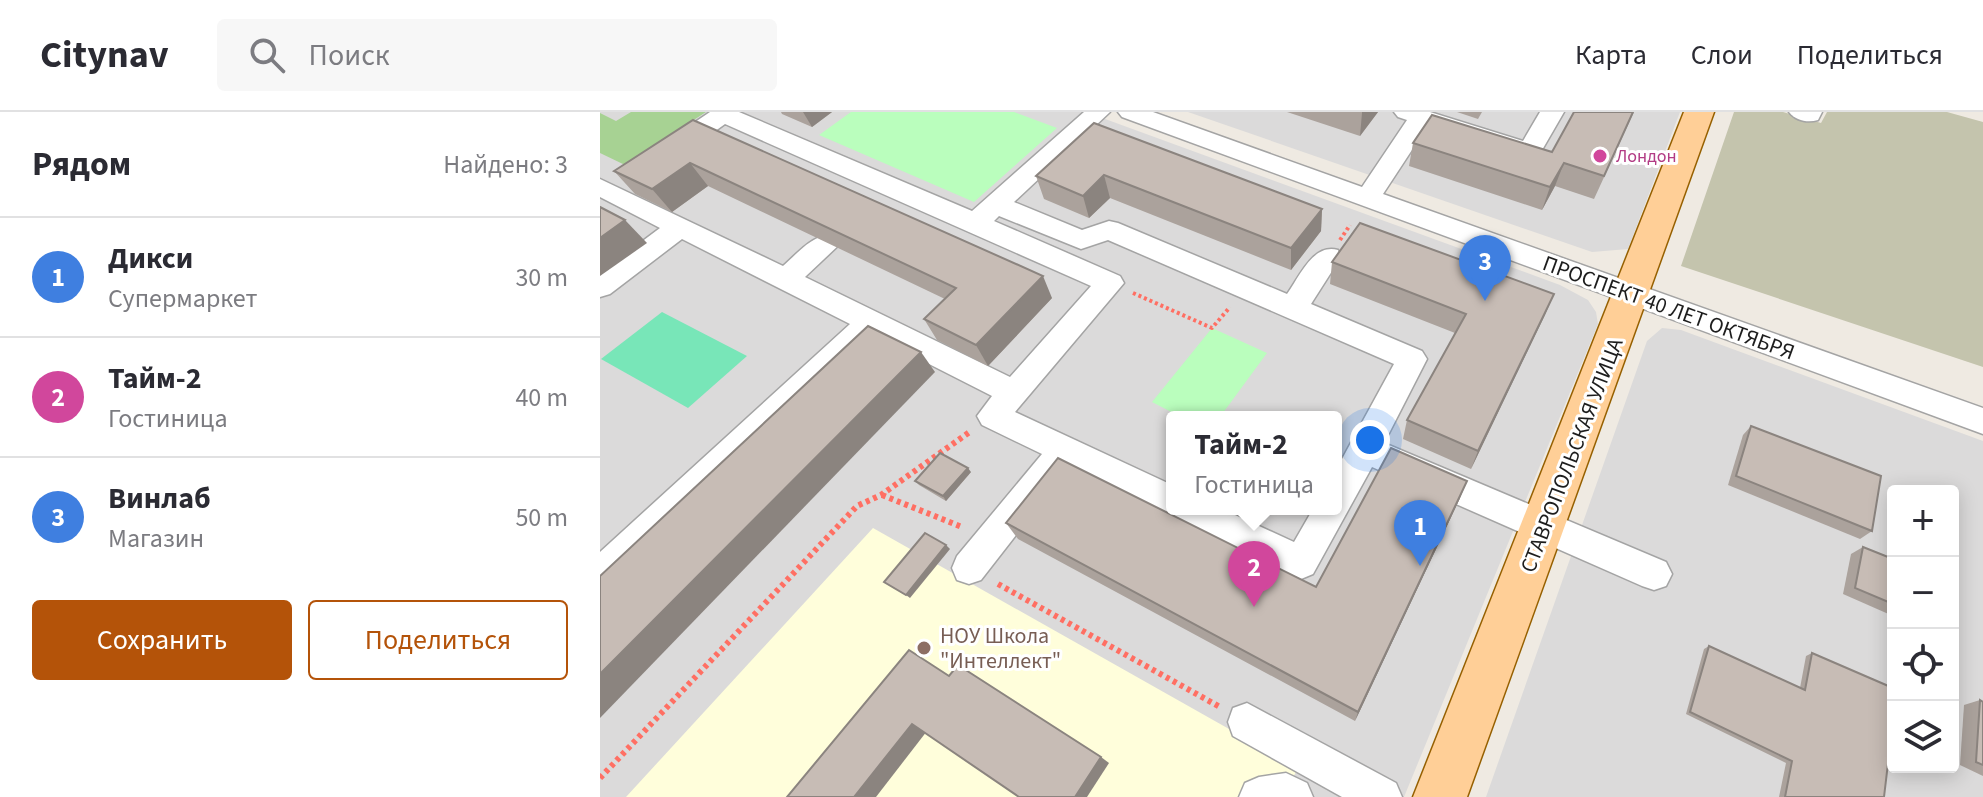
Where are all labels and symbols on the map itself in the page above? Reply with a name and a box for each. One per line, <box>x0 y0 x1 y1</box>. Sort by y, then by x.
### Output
place label: Лондон <box>1616 144 1677 169</box>
marker: Лондон <box>1591 147 1609 165</box>
pin: 3 <box>1459 235 1511 301</box>
street label: ПРОСПЕКТ 40 ЛЕТ ОКТЯБРЯ <box>1538 247 1799 368</box>
street label: СТАВРОПОЛЬСКАЯ УЛИЦА <box>1512 333 1631 577</box>
your location <box>1350 420 1390 460</box>
pin: 1 <box>1394 500 1446 566</box>
pin: 2 <box>1228 541 1280 607</box>
place label: НОУ Школа "Интеллект" <box>940 620 1061 677</box>
marker: НОУ Школа "Интеллект" <box>915 639 933 657</box>

